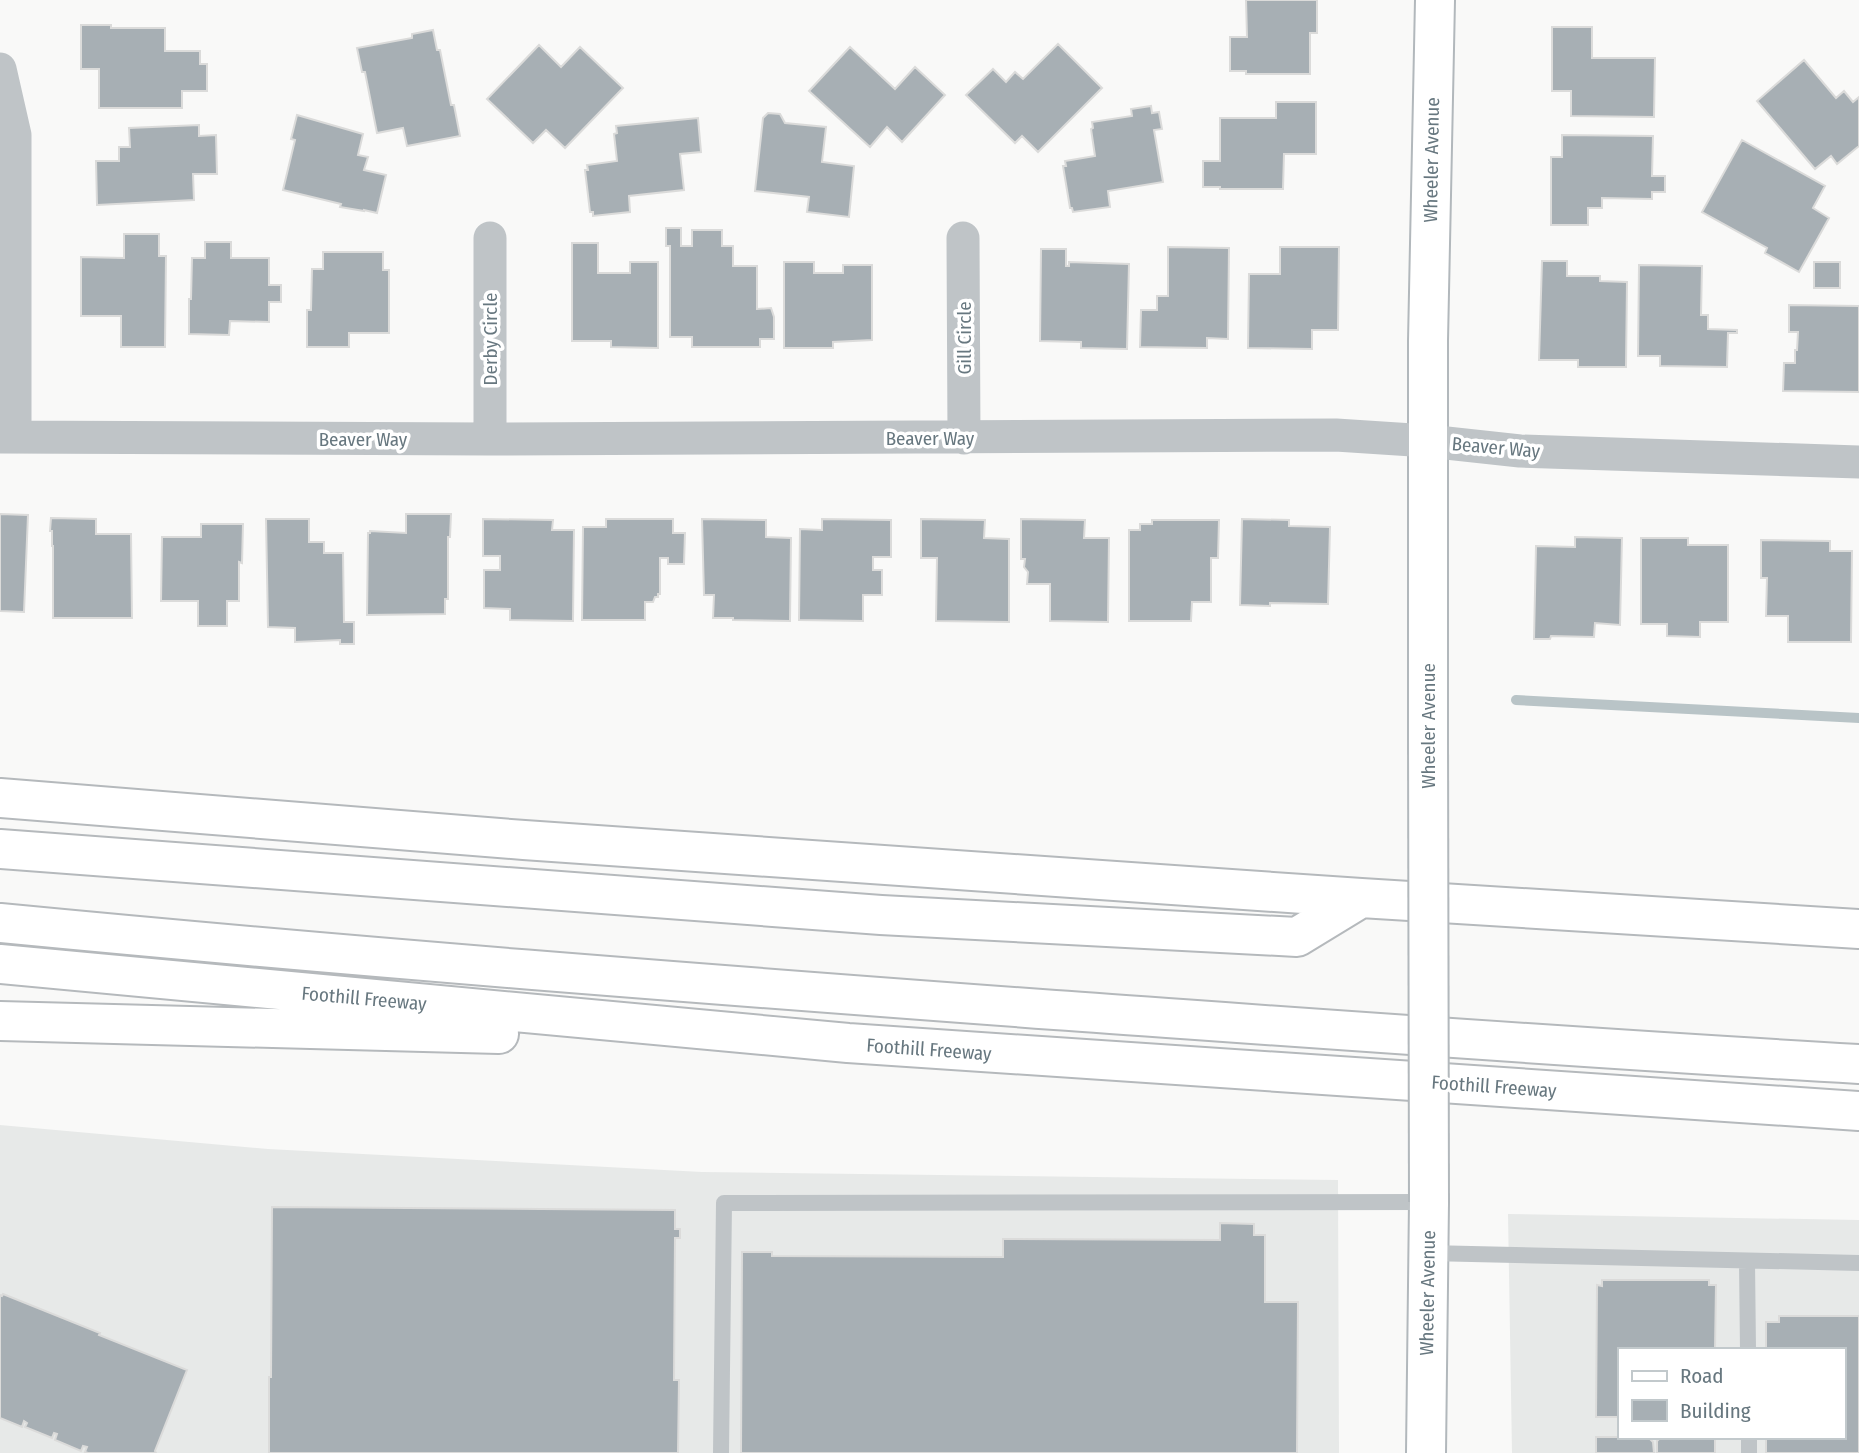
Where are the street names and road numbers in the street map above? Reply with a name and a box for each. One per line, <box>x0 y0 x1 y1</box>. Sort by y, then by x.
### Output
street label: Wheeler Avenue <box>1419 97 1444 223</box>
street label: Derby Circle <box>479 292 502 386</box>
street label: Gill Circle <box>953 301 976 375</box>
street label: Beaver Way <box>886 427 975 450</box>
street label: Beaver Way <box>319 428 408 451</box>
street label: Beaver Way <box>1451 432 1542 463</box>
street label: Wheeler Avenue <box>1417 663 1440 789</box>
street label: Foothill Freeway <box>300 982 428 1015</box>
street label: Foothill Freeway <box>866 1034 993 1065</box>
street label: Foothill Freeway <box>1431 1071 1558 1102</box>
street label: Wheeler Avenue <box>1415 1230 1440 1356</box>

